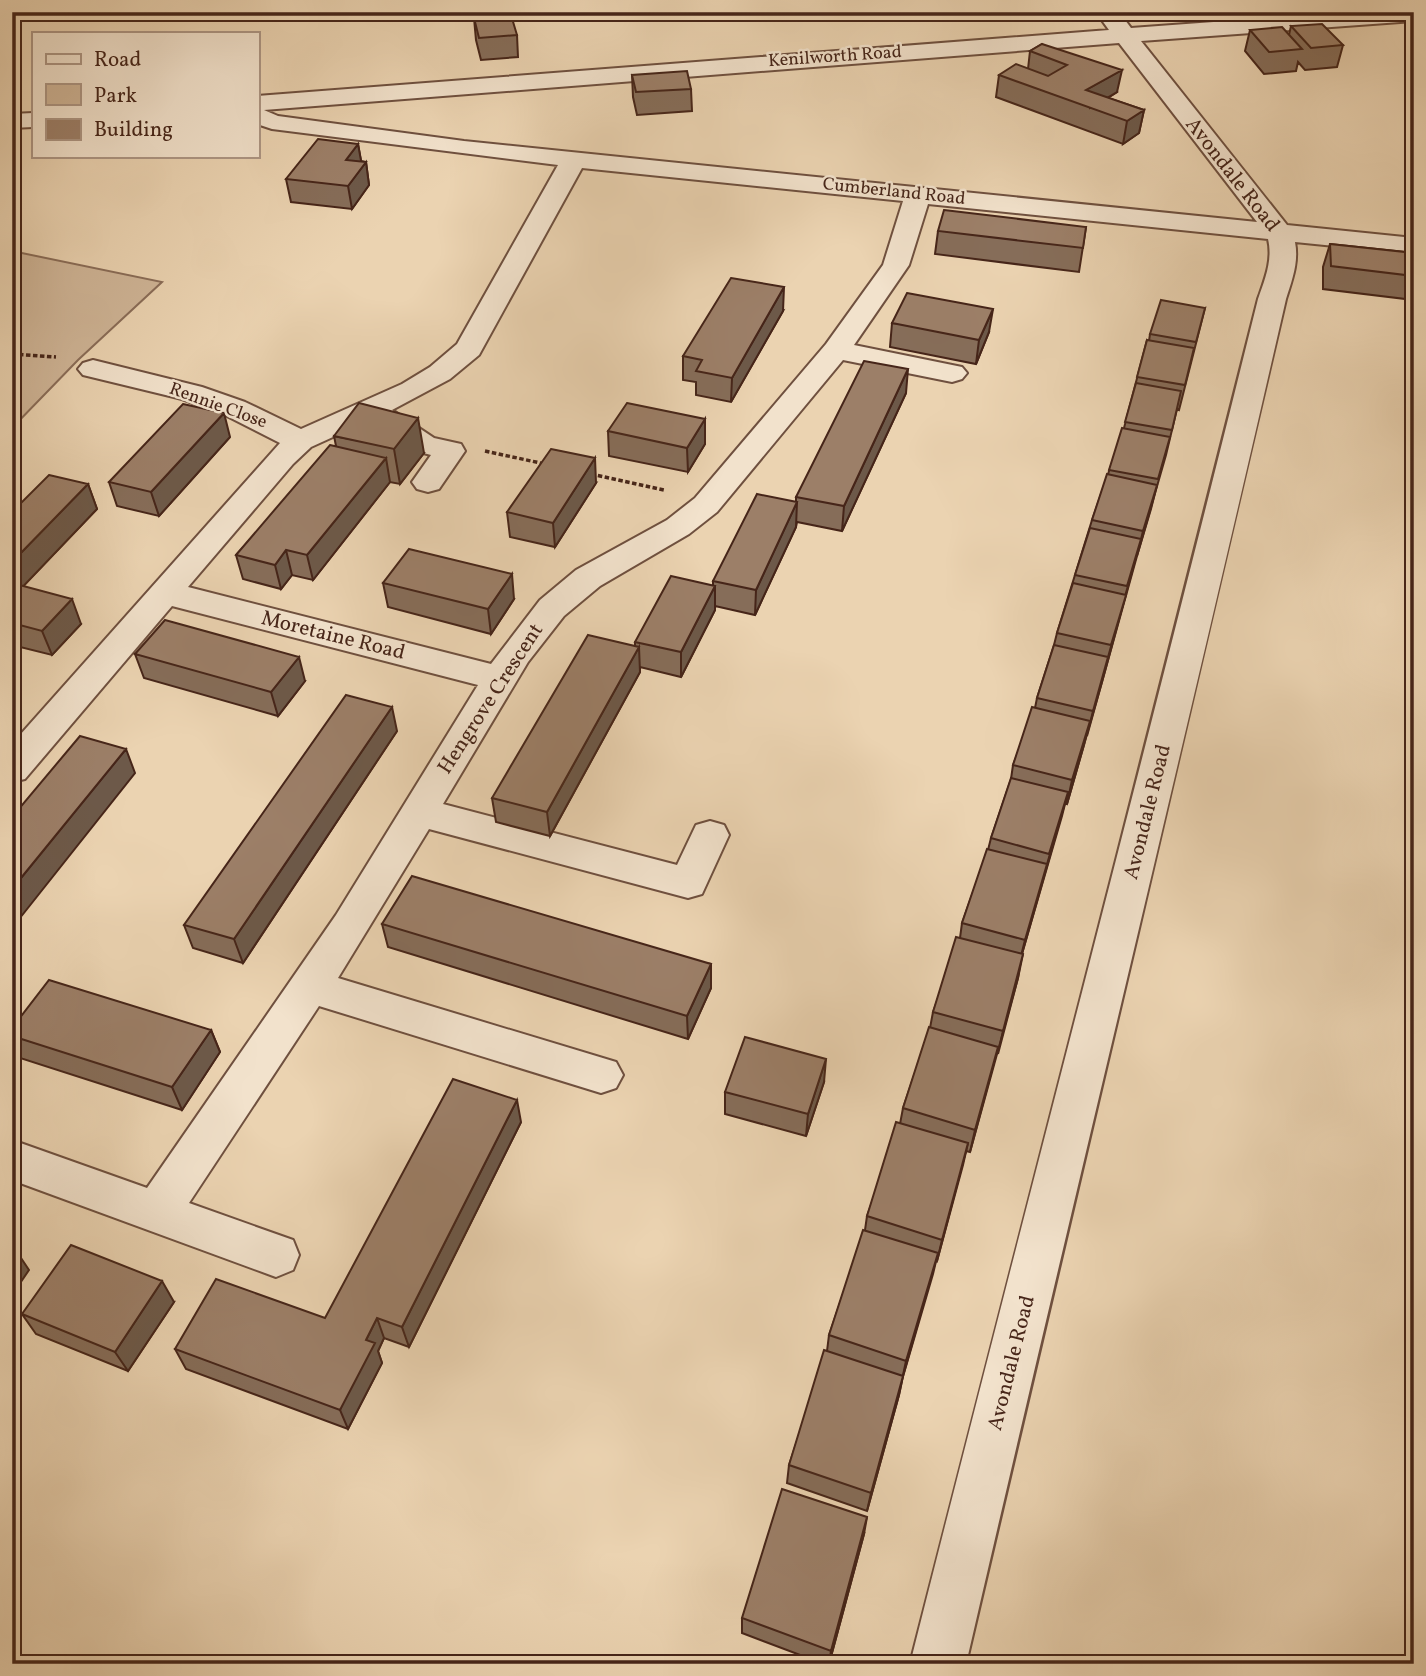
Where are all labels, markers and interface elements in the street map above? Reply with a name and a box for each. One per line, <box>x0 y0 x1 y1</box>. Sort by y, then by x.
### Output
legend <box>32 32 259 158</box>
street label: Kenilworth Road <box>767 40 903 74</box>
text: Road <box>94 46 141 75</box>
text: Park <box>94 82 137 111</box>
street label: Avondale Road <box>1178 112 1286 238</box>
text: Building <box>94 116 173 145</box>
street label: Cumberland Road <box>821 172 967 212</box>
street label: Rennie Close <box>166 377 270 435</box>
street label: Moretaine Road <box>258 604 408 668</box>
street label: Hengrove Crescent <box>431 618 551 780</box>
street label: Avondale Road <box>1117 741 1179 883</box>
street label: Avondale Road <box>981 1292 1043 1434</box>

